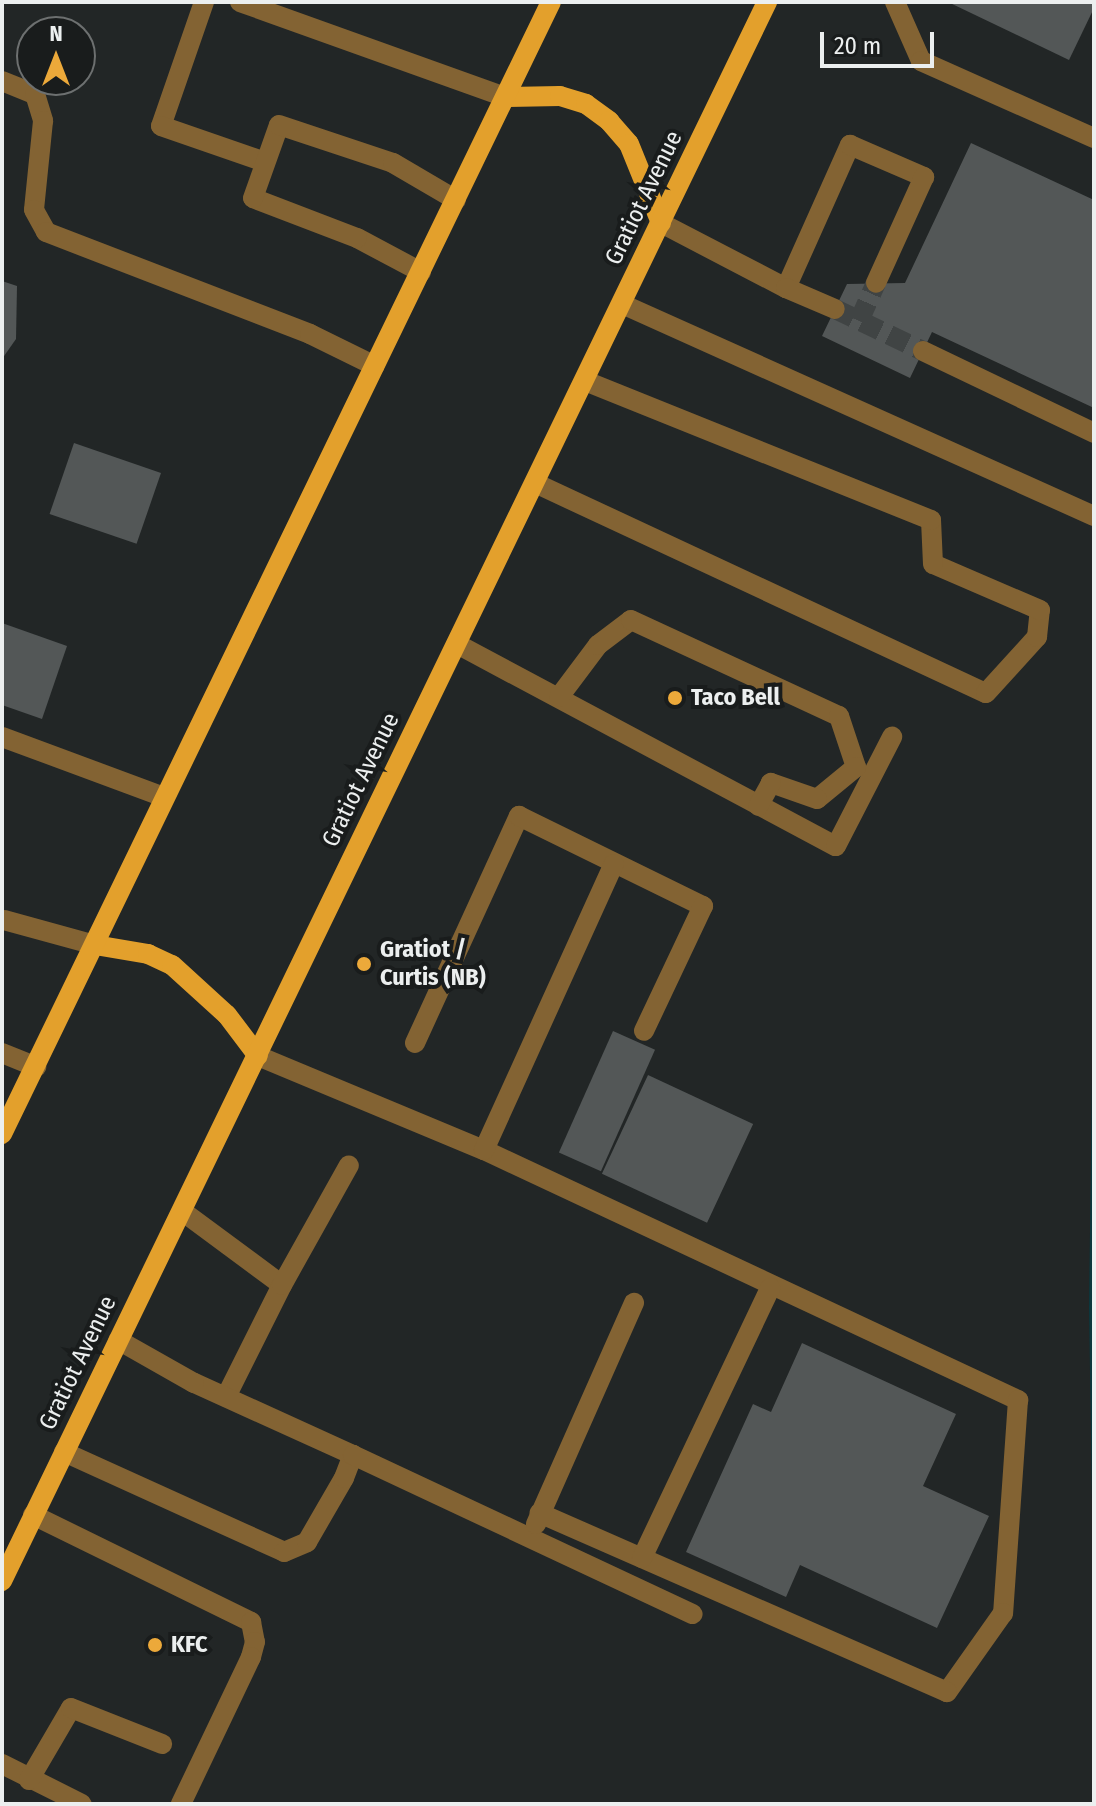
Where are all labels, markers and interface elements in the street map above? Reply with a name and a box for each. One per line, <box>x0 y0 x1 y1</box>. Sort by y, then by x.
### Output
north arrow <box>16 16 96 96</box>
scale bar <box>824 16 938 66</box>
text: N <box>49 20 63 47</box>
text: 20 m <box>834 32 881 60</box>
street label: Gratiot Avenue <box>599 126 689 270</box>
place label: Taco Bell <box>691 684 780 712</box>
marker: Taco Bell <box>666 689 684 707</box>
street label: Gratiot Avenue <box>316 708 406 852</box>
place label: Gratiot / Curtis (NB) <box>380 936 486 992</box>
marker: Gratiot / Curtis (NB) <box>355 955 373 973</box>
street label: Gratiot Avenue <box>33 1291 123 1435</box>
place label: KFC <box>171 1631 208 1659</box>
marker: KFC <box>146 1636 164 1654</box>

